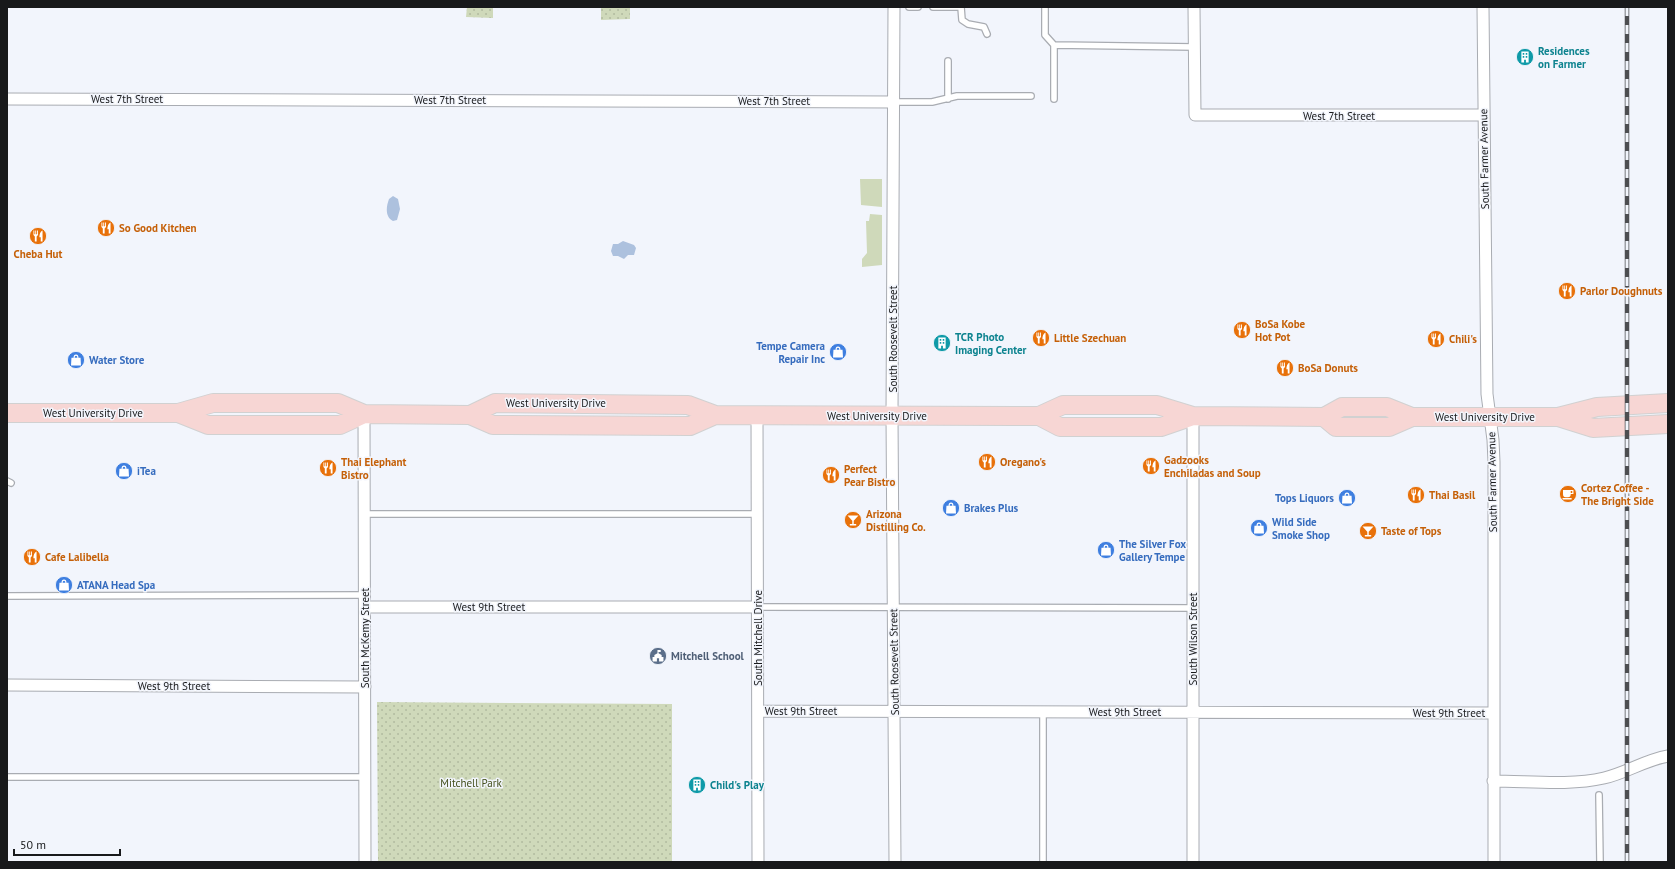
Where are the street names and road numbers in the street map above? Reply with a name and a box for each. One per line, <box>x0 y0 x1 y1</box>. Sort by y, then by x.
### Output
street label: West 7th Street <box>91 92 163 106</box>
street label: West 7th Street <box>414 93 486 107</box>
street label: West 7th Street <box>738 94 810 108</box>
street label: South Farmer Avenue <box>1476 108 1492 209</box>
street label: West 7th Street <box>1303 109 1375 123</box>
street label: South Roosevelt Street <box>886 285 900 392</box>
street label: West University Drive <box>506 396 606 410</box>
street label: West University Drive <box>43 406 143 420</box>
street label: West University Drive <box>827 409 927 423</box>
street label: West University Drive <box>1435 410 1535 424</box>
street label: South Farmer Avenue <box>1484 431 1500 532</box>
street label: South McKemy Street <box>358 587 372 688</box>
street label: South Mitchell Drive <box>751 589 765 686</box>
street label: South Wilson Street <box>1186 592 1200 685</box>
street label: West 9th Street <box>453 600 525 614</box>
street label: South Roosevelt Street <box>886 608 902 716</box>
street label: West 9th Street <box>138 679 210 693</box>
street label: West 9th Street <box>765 704 837 718</box>
street label: West 9th Street <box>1089 705 1161 719</box>
street label: West 9th Street <box>1413 706 1485 720</box>

